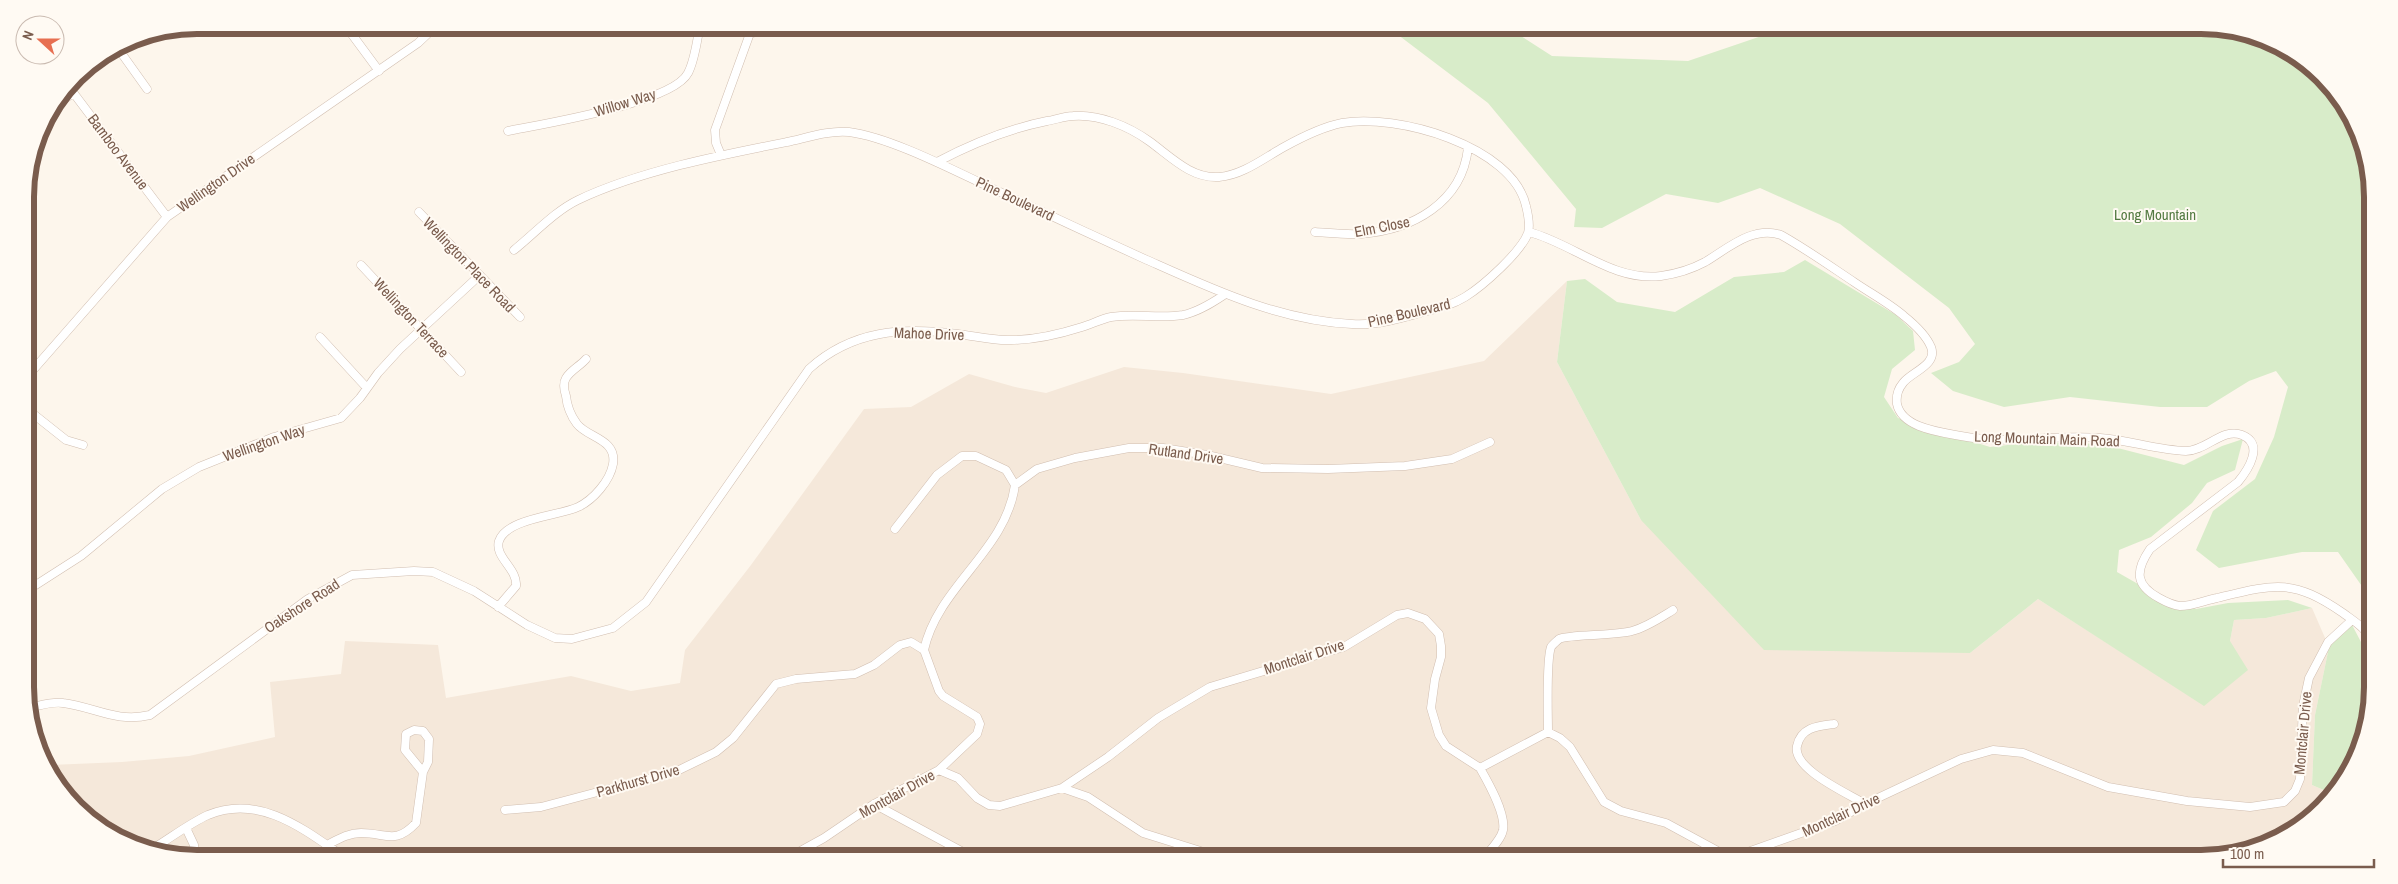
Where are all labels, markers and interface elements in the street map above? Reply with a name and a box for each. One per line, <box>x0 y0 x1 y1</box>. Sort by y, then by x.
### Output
north arrow <box>15 15 65 65</box>
text: N <box>18 28 38 42</box>
street label: Willow Way <box>591 83 659 122</box>
street label: Bamboo Avenue <box>83 109 154 194</box>
street label: Wellington Drive <box>173 148 259 217</box>
street label: Pine Boulevard <box>973 171 1058 226</box>
park label: Long Mountain <box>2114 204 2196 225</box>
street label: Elm Close <box>1352 211 1412 242</box>
street label: Wellington Place Road <box>418 212 520 317</box>
street label: Wellington Terrace <box>369 273 454 362</box>
street label: Pine Boulevard <box>1366 293 1452 332</box>
street label: Mahoe Drive <box>893 322 965 345</box>
street label: Wellington Way <box>220 418 308 466</box>
street label: Long Mountain Main Road <box>1974 425 2120 452</box>
street label: Rutland Drive <box>1147 438 1225 469</box>
street label: Oakshore Road <box>260 573 344 638</box>
street label: Montclair Drive <box>1261 634 1347 679</box>
street label: Montclair Drive <box>2288 690 2317 775</box>
street label: Parkhurst Drive <box>594 759 682 802</box>
street label: Montclair Drive <box>855 764 938 823</box>
street label: Montclair Drive <box>1799 787 1883 842</box>
scale bar <box>2223 836 2374 868</box>
text: 100 m <box>2230 843 2264 864</box>

